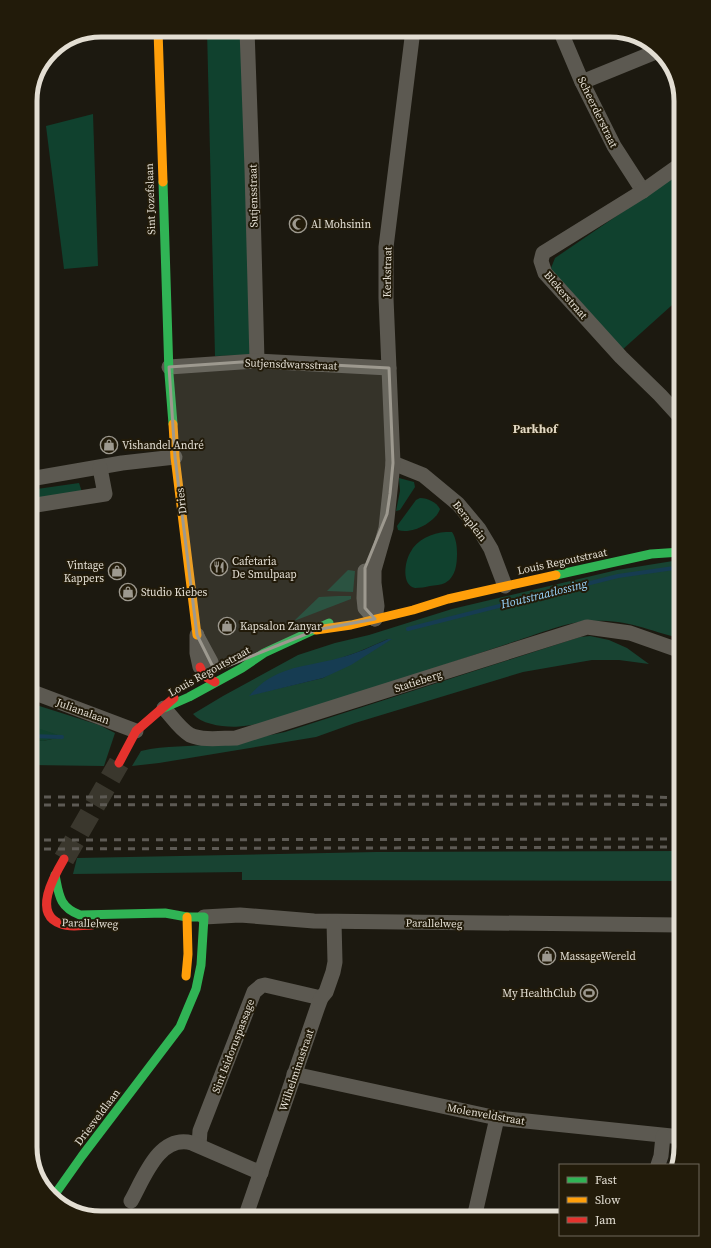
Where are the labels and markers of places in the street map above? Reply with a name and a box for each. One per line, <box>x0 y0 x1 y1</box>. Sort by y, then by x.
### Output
mosque icon: Al Mohsinin <box>288 214 308 234</box>
place label: Al Mohsinin <box>311 217 371 232</box>
shop icon: Vishandel André <box>99 435 119 455</box>
place label: Vishandel André <box>122 438 204 453</box>
place label: Cafetaria De Smulpaap <box>232 554 297 582</box>
restaurant icon: Cafetaria De Smulpaap <box>209 557 229 577</box>
place label: Vintage Kappers <box>64 558 104 586</box>
shop icon: Vintage Kappers <box>107 561 127 581</box>
shop icon: Studio Kiebes <box>118 582 138 602</box>
place label: Studio Kiebes <box>141 585 208 600</box>
shop icon: Kapsalon Zanyar <box>217 616 237 636</box>
place label: Kapsalon Zanyar <box>240 619 322 634</box>
shop icon: MassageWereld <box>537 946 557 966</box>
place label: MassageWereld <box>560 949 637 964</box>
sports icon: My HealthClub <box>579 983 599 1003</box>
place label: My HealthClub <box>502 986 576 1001</box>

